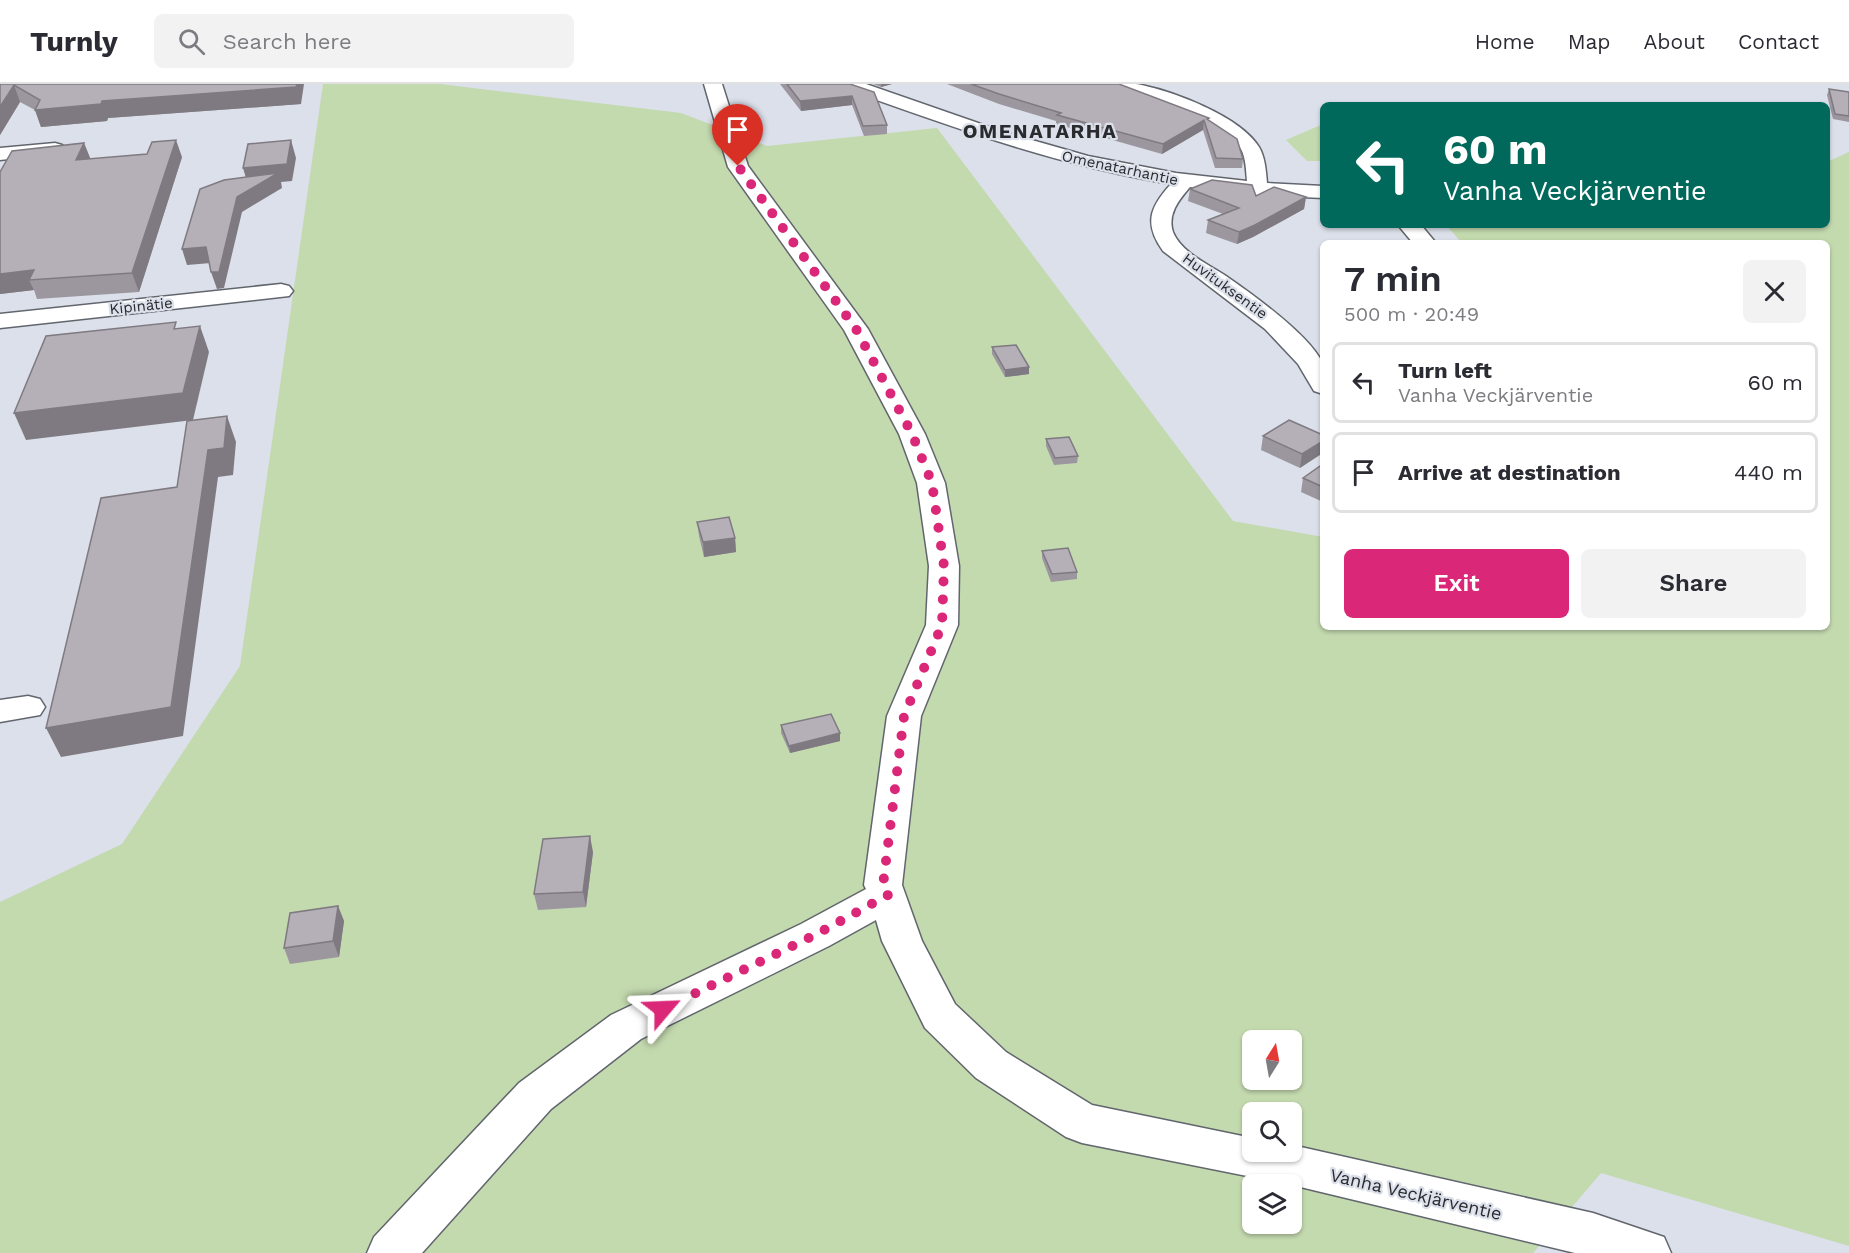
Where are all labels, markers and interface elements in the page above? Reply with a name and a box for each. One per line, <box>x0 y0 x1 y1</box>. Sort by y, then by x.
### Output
search box <box>154 14 574 68</box>
text: Turnly <box>30 25 118 58</box>
icon: search <box>175 25 208 58</box>
text: Search here <box>223 29 352 54</box>
text: Home <box>1475 29 1535 54</box>
text: Map <box>1568 29 1611 54</box>
text: About <box>1644 29 1705 54</box>
text: Contact <box>1738 29 1819 54</box>
pin <box>712 104 763 166</box>
icon: arrive <box>721 113 754 146</box>
district label: OMENATARHA <box>963 119 1117 143</box>
text: 60 m <box>1443 125 1547 174</box>
icon: left <box>1344 126 1422 204</box>
street label: Omenatarhantie <box>1060 147 1180 189</box>
text: Vanha Veckjärventie <box>1443 175 1707 207</box>
street label: Huvituksentie <box>1179 249 1271 323</box>
text: 7 min <box>1344 258 1442 300</box>
button: close <box>1743 260 1806 323</box>
street label: Kipinätie <box>108 294 174 318</box>
text: 500 m · 20:49 <box>1344 302 1479 326</box>
text: Turn left <box>1398 358 1492 383</box>
icon: left <box>1347 366 1380 399</box>
text: 60 m <box>1747 370 1803 395</box>
text: Vanha Veckjärventie <box>1398 383 1593 407</box>
icon: arrive <box>1347 456 1380 489</box>
text: Arrive at destination <box>1398 460 1621 485</box>
text: 440 m <box>1734 460 1803 485</box>
button: Exit <box>1344 549 1569 618</box>
button: Share <box>1581 549 1806 618</box>
position arrow <box>631 977 695 1041</box>
north arrow <box>1242 1030 1302 1090</box>
map controls <box>1242 1030 1302 1234</box>
button: search <box>1242 1102 1302 1162</box>
street label: Vanha Veckjärventie <box>1328 1164 1504 1224</box>
button: layers <box>1242 1174 1302 1234</box>

